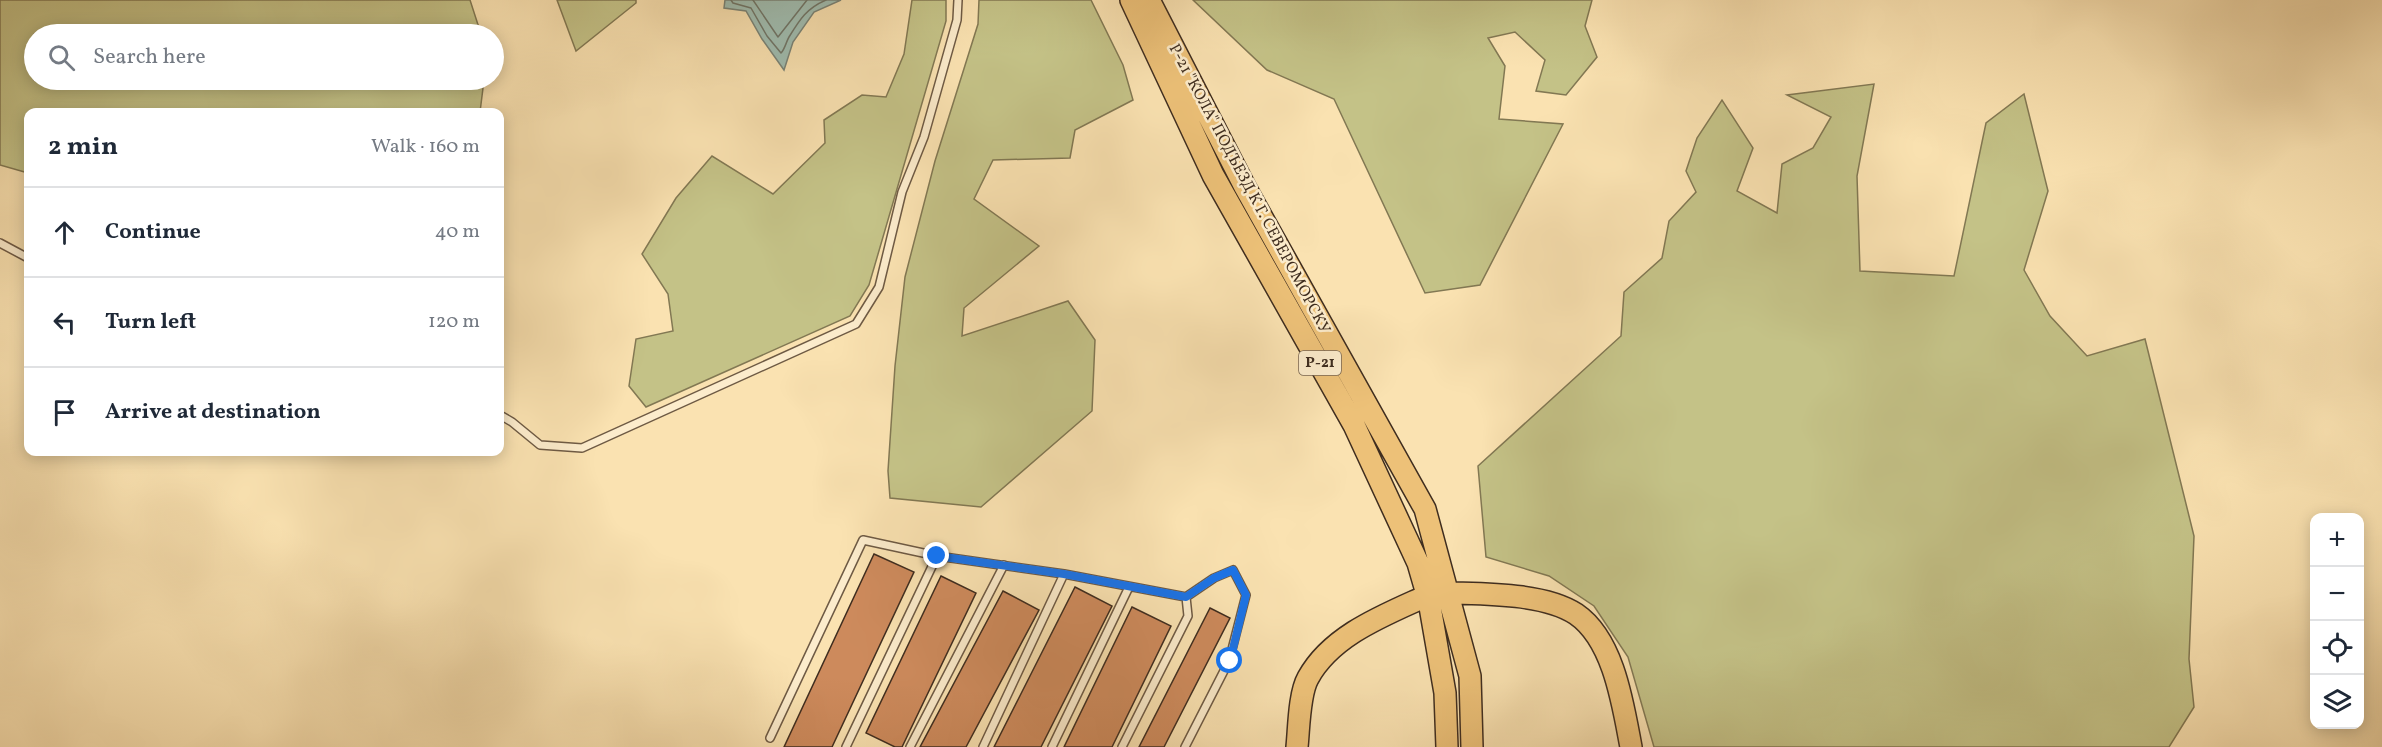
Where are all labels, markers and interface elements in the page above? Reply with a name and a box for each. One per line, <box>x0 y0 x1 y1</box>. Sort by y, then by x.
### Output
search box <box>24 24 504 90</box>
street label: Р-21 "КОЛА" ПОДЪЕЗД К Г. СЕВЕРОМОРСКУ <box>1163 40 1335 338</box>
icon: search <box>45 41 78 74</box>
text: Search here <box>93 42 206 73</box>
text: 2 min <box>48 129 118 165</box>
text: Walk · 160 m <box>371 133 480 161</box>
icon: ahead <box>48 216 81 249</box>
text: Continue <box>105 217 201 248</box>
text: 40 m <box>435 218 480 246</box>
icon: left <box>48 306 81 339</box>
text: Turn left <box>105 307 196 338</box>
text: 120 m <box>428 308 480 336</box>
road number: Р-21 <box>1299 351 1341 375</box>
icon: arrive <box>48 396 81 429</box>
text: Arrive at destination <box>105 397 321 428</box>
map controls <box>2310 513 2364 729</box>
button: + <box>2310 513 2364 567</box>
route end <box>923 542 949 568</box>
button: − <box>2310 567 2364 621</box>
button: locate <box>2310 621 2364 675</box>
route start <box>1216 647 1242 673</box>
button: layers <box>2310 675 2364 729</box>

